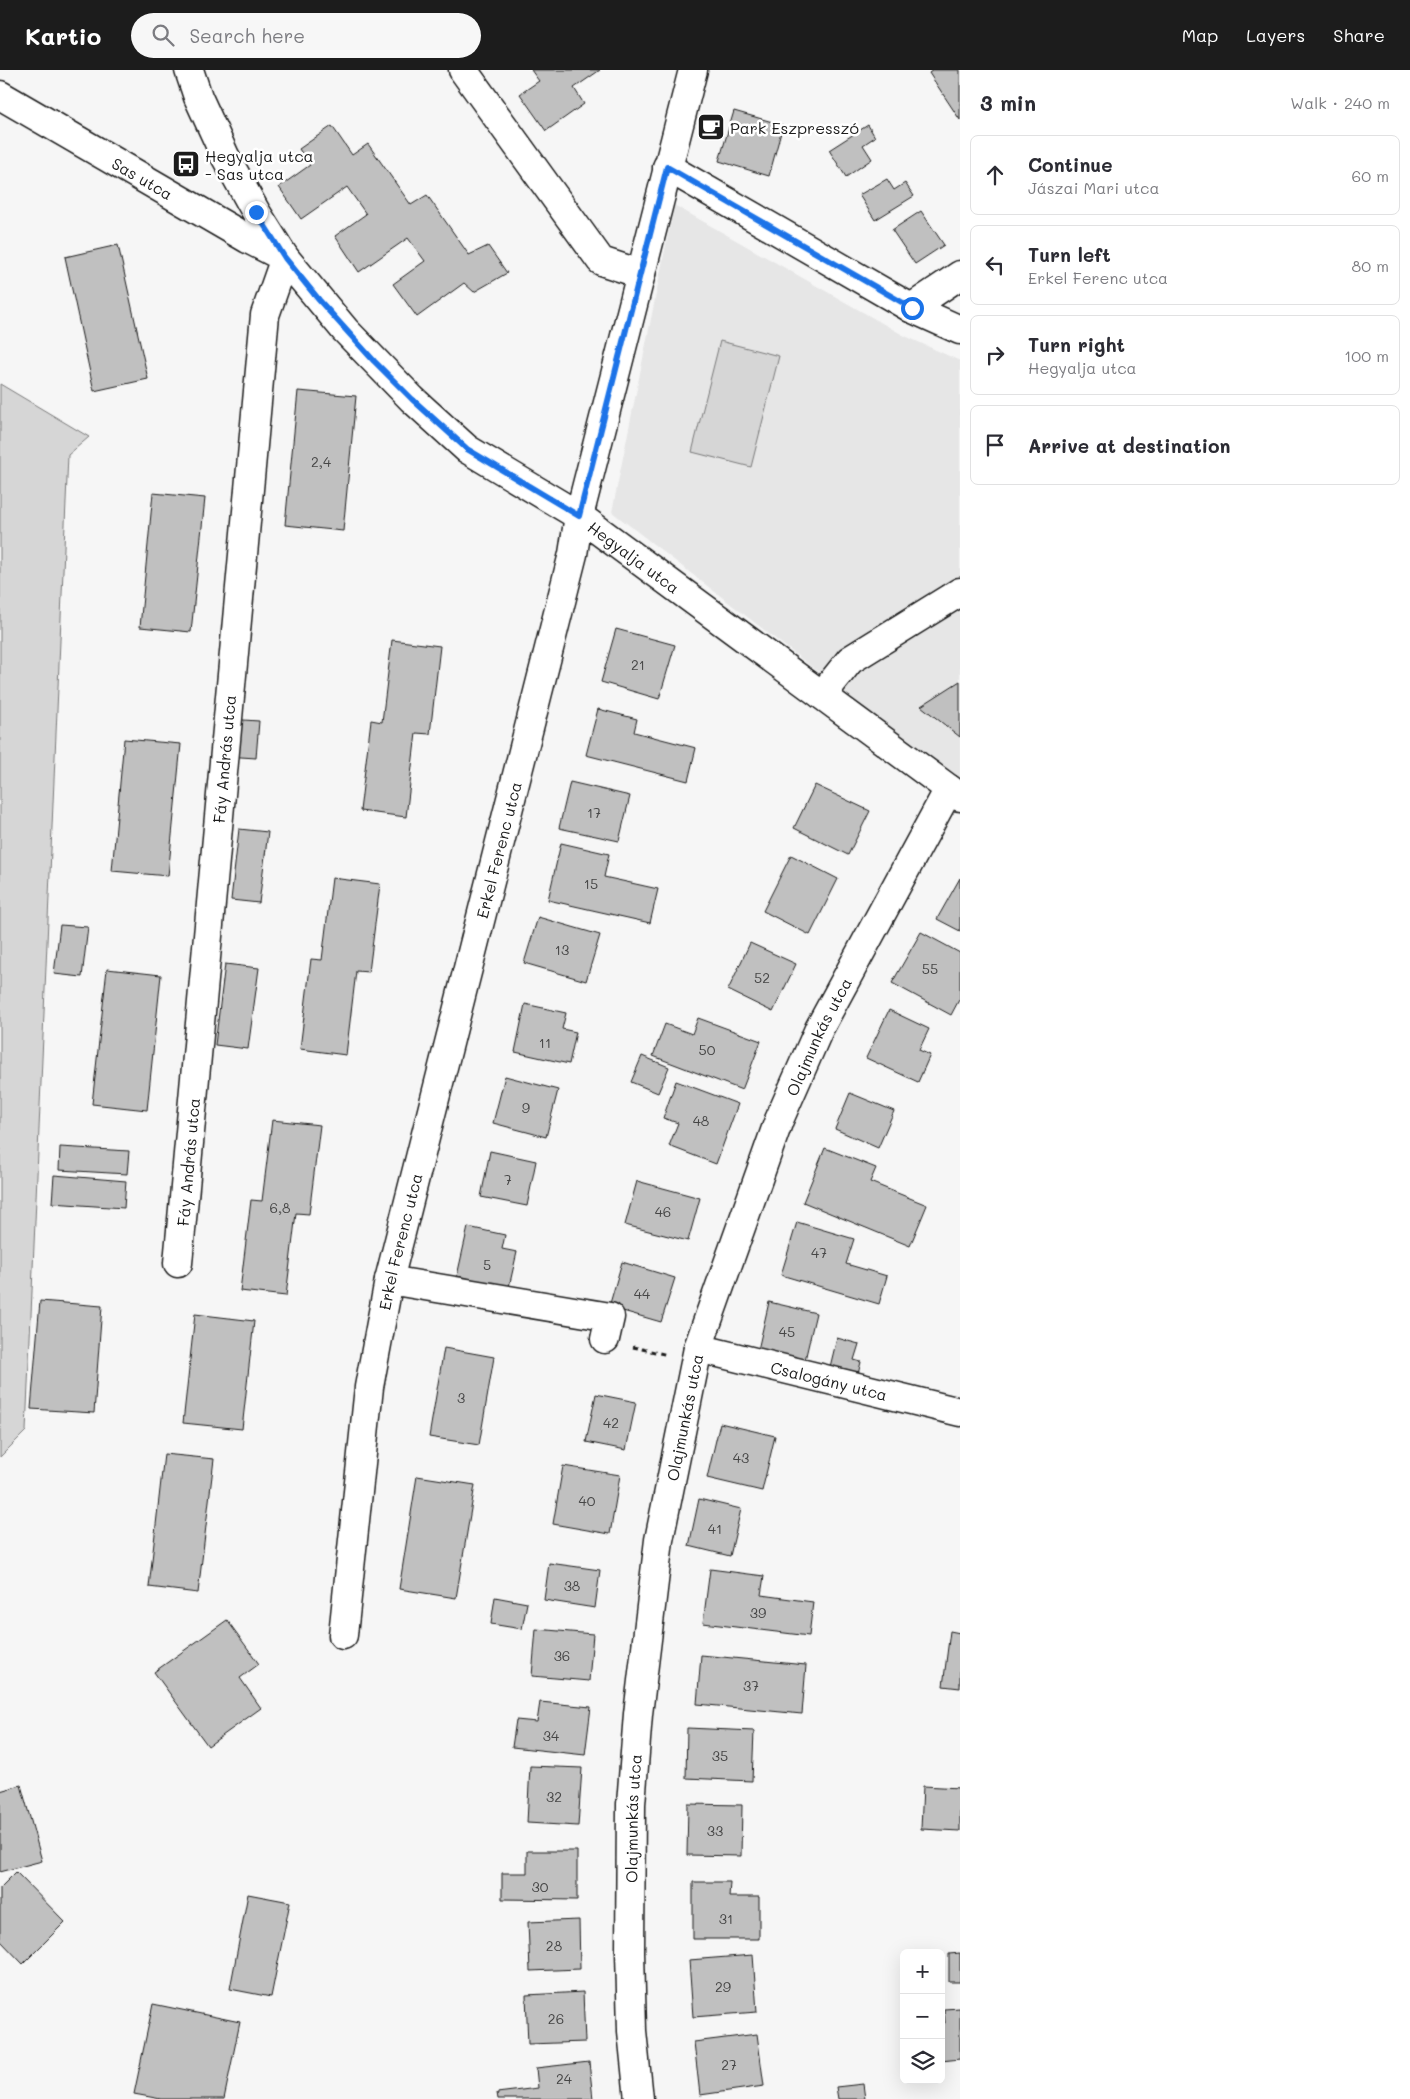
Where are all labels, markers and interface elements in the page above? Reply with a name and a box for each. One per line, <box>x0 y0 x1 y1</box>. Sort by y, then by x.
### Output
search box <box>131 13 481 58</box>
text: Kartio <box>25 20 101 51</box>
icon: search <box>149 21 177 49</box>
text: Search here <box>189 23 305 48</box>
text: Map <box>1182 23 1218 47</box>
text: Layers <box>1246 23 1305 47</box>
text: Share <box>1333 23 1385 47</box>
text: 3 min <box>980 89 1036 116</box>
text: Walk · 240 m <box>1290 92 1390 113</box>
cafe icon: Park Eszpresszó <box>696 112 726 142</box>
place label: Park Eszpresszó <box>730 117 859 138</box>
place label: Hegyalja utca - Sas utca <box>205 145 314 184</box>
bus stop icon: Hegyalja utca - Sas utca <box>171 149 201 179</box>
street label: Sas utca <box>108 152 177 204</box>
text: Continue <box>1028 152 1113 177</box>
icon: ahead <box>981 161 1009 189</box>
text: 60 m <box>1352 165 1389 186</box>
text: Jászai Mari utca <box>1028 177 1159 198</box>
route end <box>245 201 268 224</box>
text: Turn left <box>1028 242 1111 267</box>
icon: left <box>981 251 1009 279</box>
text: 80 m <box>1352 255 1389 276</box>
text: Erkel Ferenc utca <box>1028 267 1168 288</box>
route start <box>901 297 924 320</box>
text: Turn right <box>1028 332 1125 357</box>
icon: right <box>981 341 1009 369</box>
text: 100 m <box>1344 345 1389 366</box>
text: Hegyalja utca <box>1028 357 1137 378</box>
icon: arrive <box>981 431 1009 459</box>
text: Arrive at destination <box>1028 433 1231 458</box>
house number: 2,4 <box>311 452 332 471</box>
street label: Hegyalja utca <box>584 516 684 597</box>
house number: 21 <box>631 655 645 674</box>
street label: Fáy András utca <box>208 694 240 824</box>
street label: Erkel Ferenc utca <box>471 779 525 920</box>
house number: 17 <box>587 803 601 822</box>
house number: 15 <box>584 874 598 893</box>
house number: 13 <box>555 940 569 959</box>
house number: 55 <box>922 959 938 978</box>
house number: 52 <box>754 968 770 987</box>
street label: Olajmunkás utca <box>781 974 856 1099</box>
house number: 11 <box>539 1033 551 1052</box>
house number: 50 <box>699 1040 716 1059</box>
street label: Fáy András utca <box>172 1097 204 1227</box>
house number: 9 <box>522 1098 530 1117</box>
house number: 48 <box>693 1111 709 1130</box>
house number: 7 <box>504 1170 512 1189</box>
street label: Erkel Ferenc utca <box>373 1171 426 1312</box>
house number: 6,8 <box>269 1198 291 1217</box>
house number: 46 <box>655 1202 671 1221</box>
house number: 47 <box>811 1243 827 1262</box>
house number: 5 <box>483 1255 491 1274</box>
house number: 44 <box>634 1284 651 1303</box>
house number: 45 <box>779 1322 795 1341</box>
street label: Olajmunkás utca <box>661 1352 707 1483</box>
street label: Csalogány utca <box>769 1356 890 1404</box>
house number: 3 <box>457 1388 465 1407</box>
house number: 42 <box>603 1413 619 1432</box>
house number: 43 <box>733 1448 749 1467</box>
house number: 40 <box>579 1491 596 1510</box>
house number: 41 <box>708 1519 722 1538</box>
house number: 38 <box>564 1576 580 1595</box>
house number: 39 <box>750 1603 766 1622</box>
house number: 36 <box>554 1646 570 1665</box>
house number: 37 <box>743 1676 759 1695</box>
house number: 34 <box>543 1726 560 1745</box>
house number: 35 <box>712 1746 728 1765</box>
street label: Olajmunkás utca <box>620 1753 645 1883</box>
house number: 32 <box>546 1787 562 1806</box>
house number: 33 <box>707 1821 723 1840</box>
house number: 30 <box>532 1877 549 1896</box>
house number: 31 <box>719 1909 733 1928</box>
house number: 28 <box>546 1936 562 1955</box>
map controls <box>900 1949 945 2084</box>
button: + <box>900 1949 945 1994</box>
house number: 29 <box>715 1977 731 1996</box>
button: − <box>900 1994 945 2039</box>
house number: 26 <box>548 2009 564 2028</box>
button: layers <box>900 2039 945 2084</box>
house number: 27 <box>721 2055 737 2074</box>
house number: 24 <box>556 2069 573 2088</box>

